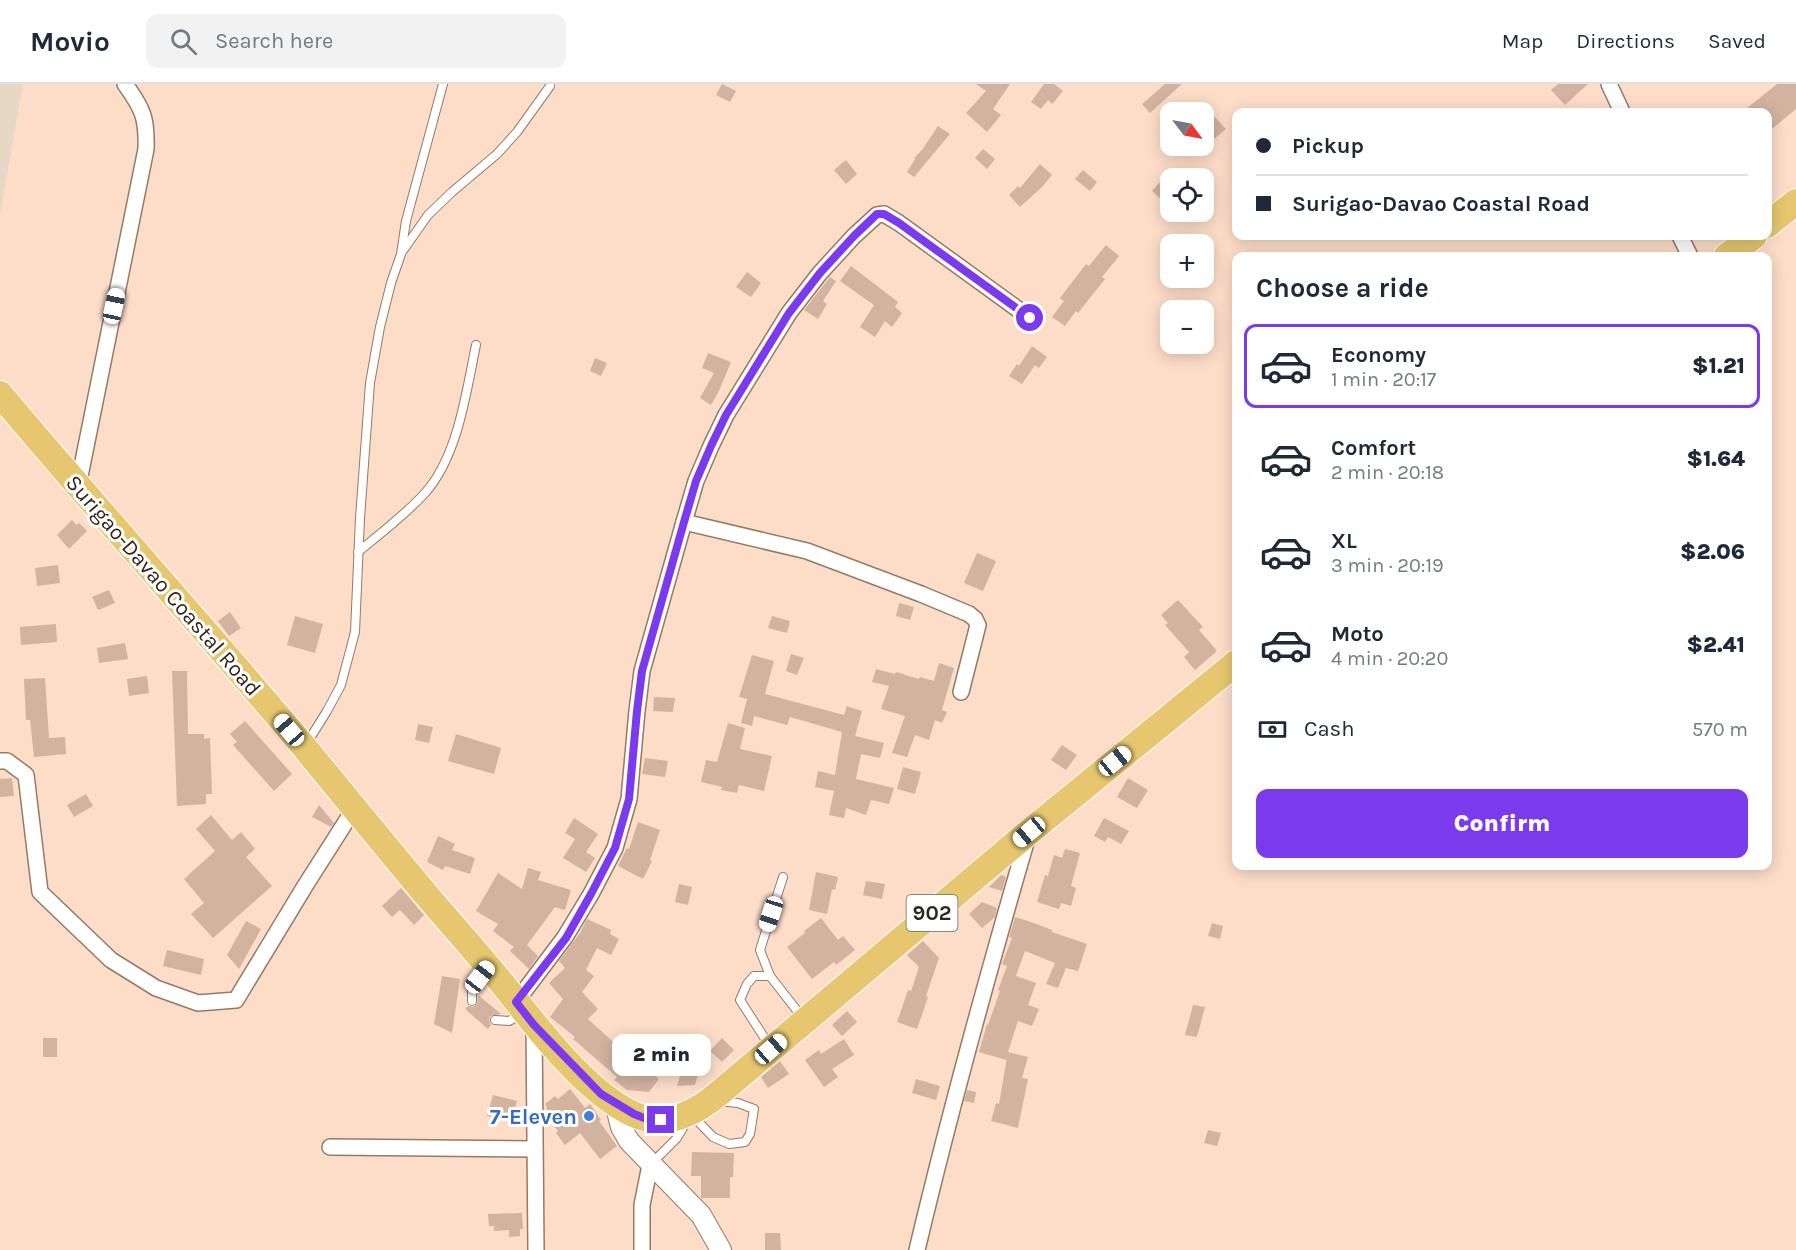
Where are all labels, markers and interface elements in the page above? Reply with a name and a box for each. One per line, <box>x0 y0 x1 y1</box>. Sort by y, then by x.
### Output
search box <box>146 14 566 68</box>
text: Movio <box>30 25 110 58</box>
icon: search <box>167 25 200 58</box>
text: Search here <box>215 28 333 54</box>
text: Map <box>1502 29 1543 53</box>
text: Directions <box>1576 29 1675 53</box>
text: Saved <box>1708 29 1766 53</box>
north arrow <box>1160 102 1214 156</box>
map controls <box>1160 102 1214 354</box>
text: Pickup <box>1292 133 1364 159</box>
button: locate <box>1160 168 1214 222</box>
text: Surigao-Davao Coastal Road <box>1292 191 1590 217</box>
button: + <box>1160 234 1214 288</box>
text: Choose a ride <box>1256 272 1429 304</box>
car <box>101 287 127 325</box>
button: − <box>1160 300 1214 354</box>
route start <box>1016 304 1043 331</box>
icon: car <box>1259 339 1313 393</box>
text: Economy <box>1331 342 1426 368</box>
text: $1.21 <box>1692 353 1745 379</box>
text: 1 min · 20:17 <box>1331 368 1436 391</box>
icon: car <box>1259 432 1313 486</box>
text: Comfort <box>1331 435 1416 461</box>
text: $1.64 <box>1686 446 1745 472</box>
text: 2 min · 20:18 <box>1331 461 1444 484</box>
street label: Surigao-Davao Coastal Road <box>60 470 266 701</box>
icon: car <box>1259 525 1313 579</box>
text: XL <box>1331 528 1357 554</box>
text: $2.06 <box>1680 539 1745 565</box>
text: 3 min · 20:19 <box>1331 554 1444 577</box>
icon: car <box>1259 618 1313 672</box>
text: Moto <box>1331 621 1384 647</box>
text: $2.41 <box>1687 632 1745 658</box>
text: 4 min · 20:20 <box>1331 647 1448 670</box>
car <box>270 711 308 749</box>
icon: cash <box>1256 713 1289 746</box>
text: Cash <box>1304 716 1354 742</box>
text: 570 m <box>1692 718 1748 741</box>
car <box>1095 743 1135 779</box>
button: Confirm <box>1256 789 1748 858</box>
car <box>1009 814 1049 850</box>
car <box>757 894 785 934</box>
road number: 902 <box>906 895 958 931</box>
car <box>462 957 498 997</box>
car <box>752 1030 790 1068</box>
callout: 2 min <box>612 1033 710 1075</box>
text: 2 min <box>633 1043 690 1066</box>
place label: 7-Eleven <box>490 1104 577 1130</box>
route end <box>647 1106 674 1133</box>
marker: 7-Eleven <box>582 1109 596 1123</box>

